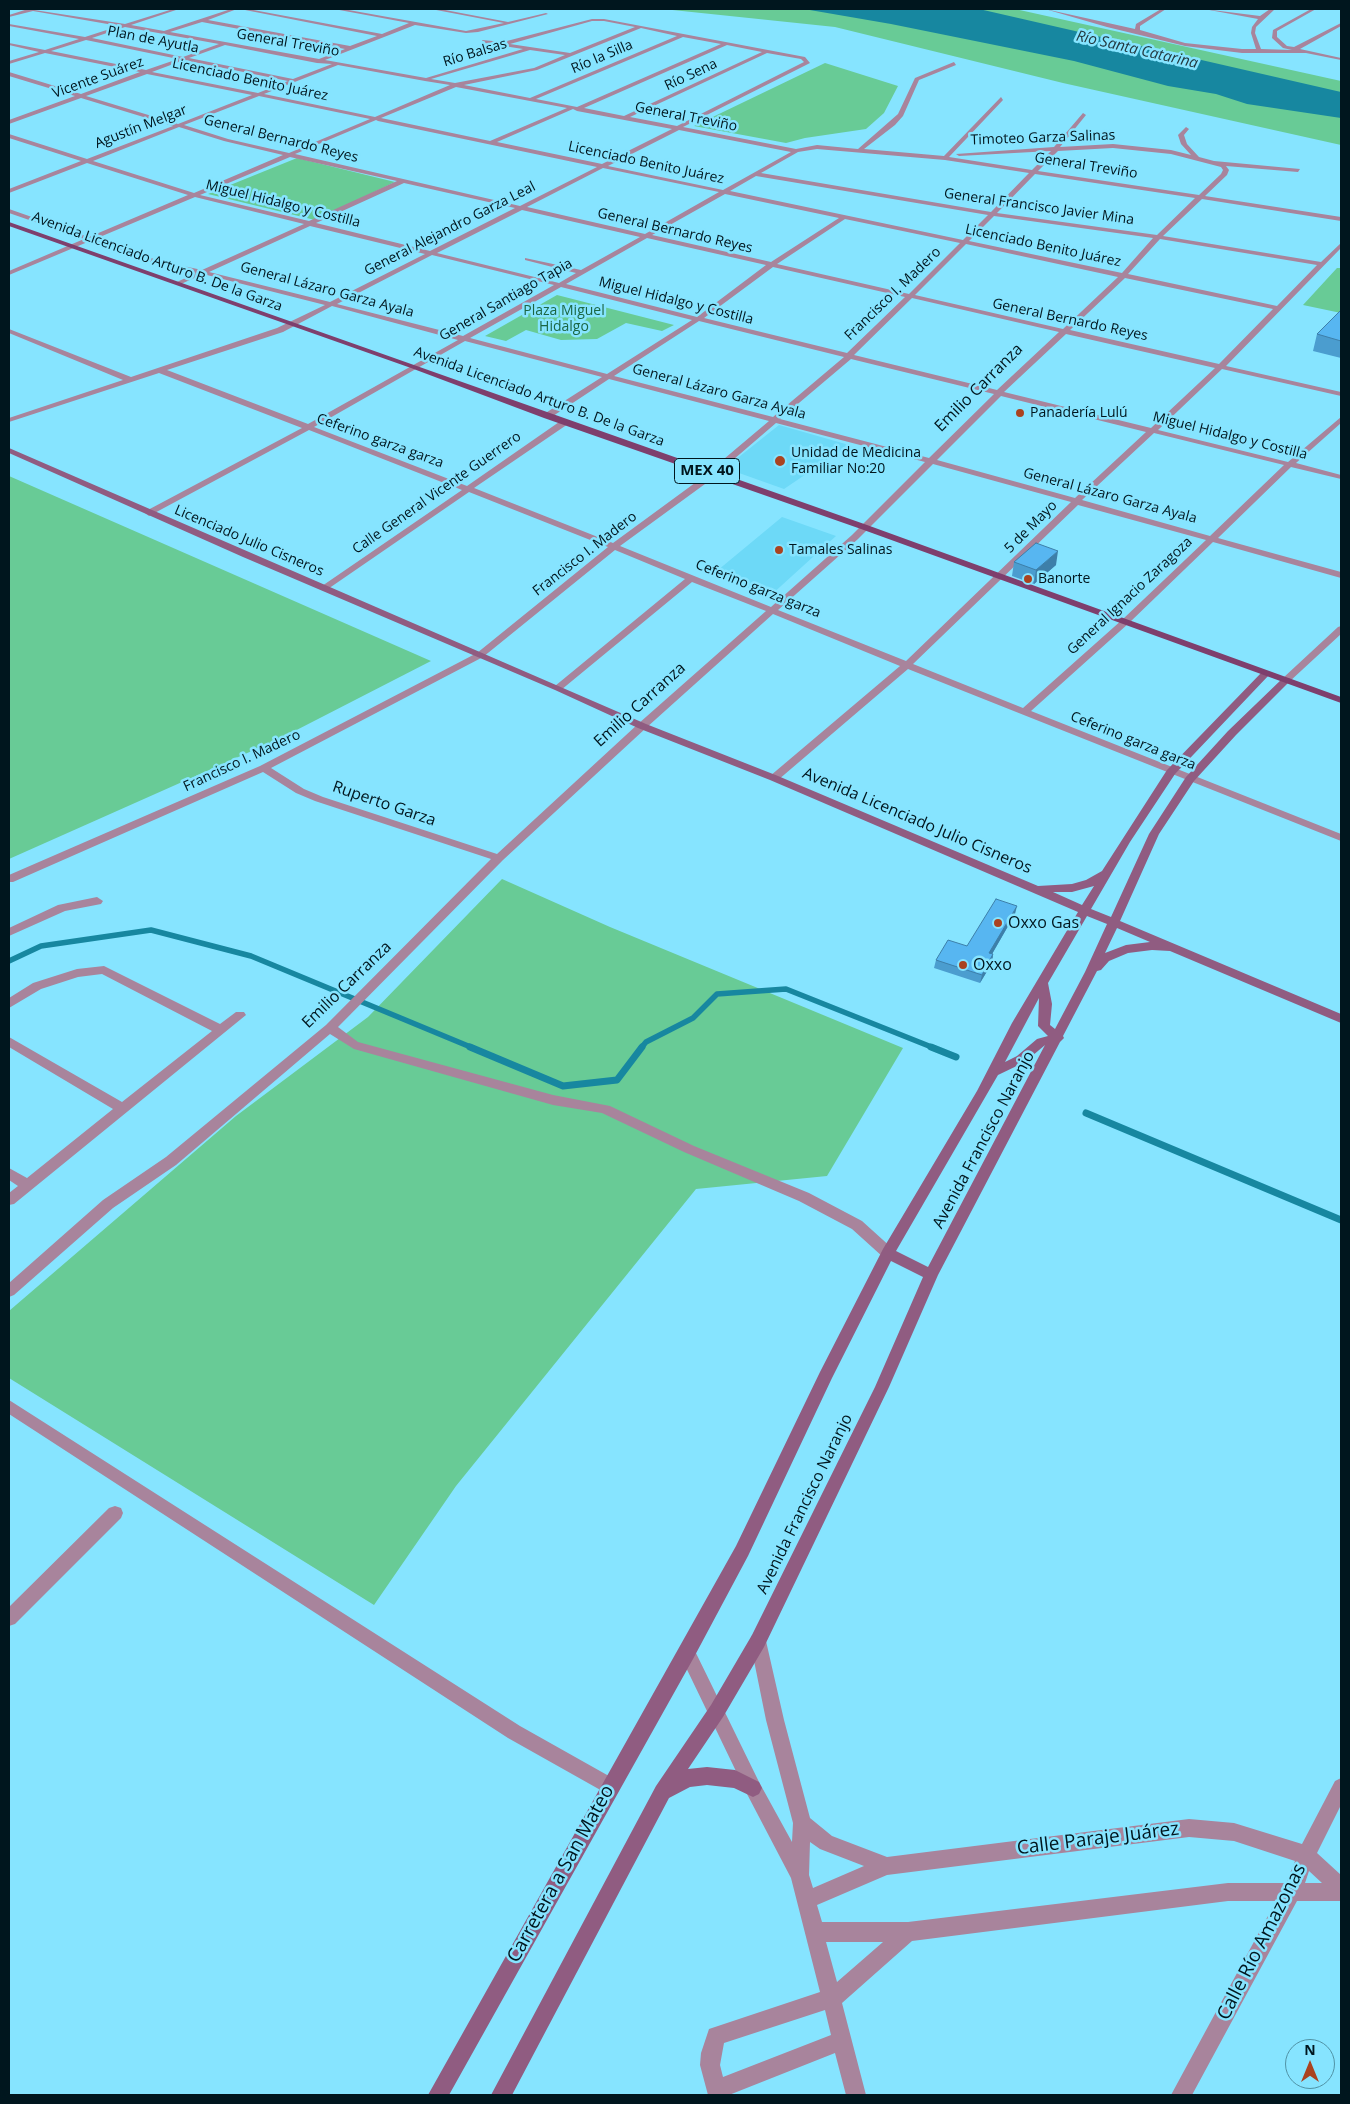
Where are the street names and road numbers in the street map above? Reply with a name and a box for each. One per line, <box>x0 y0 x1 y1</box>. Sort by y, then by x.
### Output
street label: Plan de Ayutla <box>106 23 200 57</box>
street label: General Treviño <box>235 26 341 60</box>
street label: Río Balsas <box>441 35 509 71</box>
street label: Río la Silla <box>569 37 635 77</box>
street label: Vicente Suárez <box>50 54 146 102</box>
street label: Licenciado Benito Juárez <box>170 55 330 105</box>
street label: Río Sena <box>662 56 720 94</box>
street label: General Treviño <box>633 99 739 135</box>
street label: Agustín Melgar <box>92 102 190 152</box>
street label: General Bernardo Reyes <box>202 112 360 166</box>
street label: Timoteo Garza Salinas <box>970 127 1116 149</box>
street label: Licenciado Benito Juárez <box>566 138 726 188</box>
street label: General Treviño <box>1033 150 1139 182</box>
street label: Miguel Hidalgo y Costilla <box>204 177 362 231</box>
street label: General Alejandro Garza Leal <box>362 178 538 280</box>
street label: General Francisco Javier Mina <box>943 185 1135 229</box>
street label: General Bernardo Reyes <box>596 205 754 257</box>
street label: Avenida Licenciado Arturo B. De la Garza <box>29 209 285 315</box>
street label: Licenciado Benito Juárez <box>963 221 1123 271</box>
street label: Francisco I. Madero <box>841 244 945 344</box>
street label: General Santiago Tapia <box>437 255 575 345</box>
street label: General Lázaro Garza Ayala <box>238 259 416 321</box>
street label: Miguel Hidalgo y Costilla <box>597 274 755 328</box>
street label: General Bernardo Reyes <box>991 295 1149 345</box>
street label: Emilio Carranza <box>931 340 1027 436</box>
street label: Avenida Licenciado Arturo B. De la Garza <box>411 344 667 450</box>
street label: General Lázaro Garza Ayala <box>630 361 808 423</box>
street label: Miguel Hidalgo y Costilla <box>1151 409 1309 463</box>
street label: Ceferino garza garza <box>314 410 446 472</box>
street label: Calle General Vicente Guerrero <box>349 428 525 558</box>
road number: MEX 40 <box>674 458 740 484</box>
street label: General Lázaro Garza Ayala <box>1021 465 1199 527</box>
street label: 5 de Mayo <box>1001 497 1061 557</box>
street label: Licenciado Julio Cisneros <box>172 502 326 580</box>
street label: Francisco I. Madero <box>530 508 640 600</box>
street label: General Ignacio Zaragoza <box>1064 534 1196 658</box>
street label: Ceferino garza garza <box>693 556 823 622</box>
street label: Emilio Carranza <box>590 659 690 751</box>
street label: Ceferino garza garza <box>1068 708 1198 774</box>
street label: Francisco I. Madero <box>181 727 303 795</box>
street label: Avenida Licenciado Julio Cisneros <box>800 764 1034 878</box>
street label: Ruperto Garza <box>330 777 438 831</box>
street label: Emilio Carranza <box>298 938 396 1032</box>
street label: Avenida Francisco Naranjo <box>929 1048 1039 1232</box>
street label: Avenida Francisco Naranjo <box>753 1411 857 1597</box>
street label: Carretera a San Mateo <box>503 1781 619 1967</box>
street label: Calle Paraje Juárez <box>1016 1818 1180 1860</box>
street label: Calle Río Amazonas <box>1213 1860 1311 2024</box>

